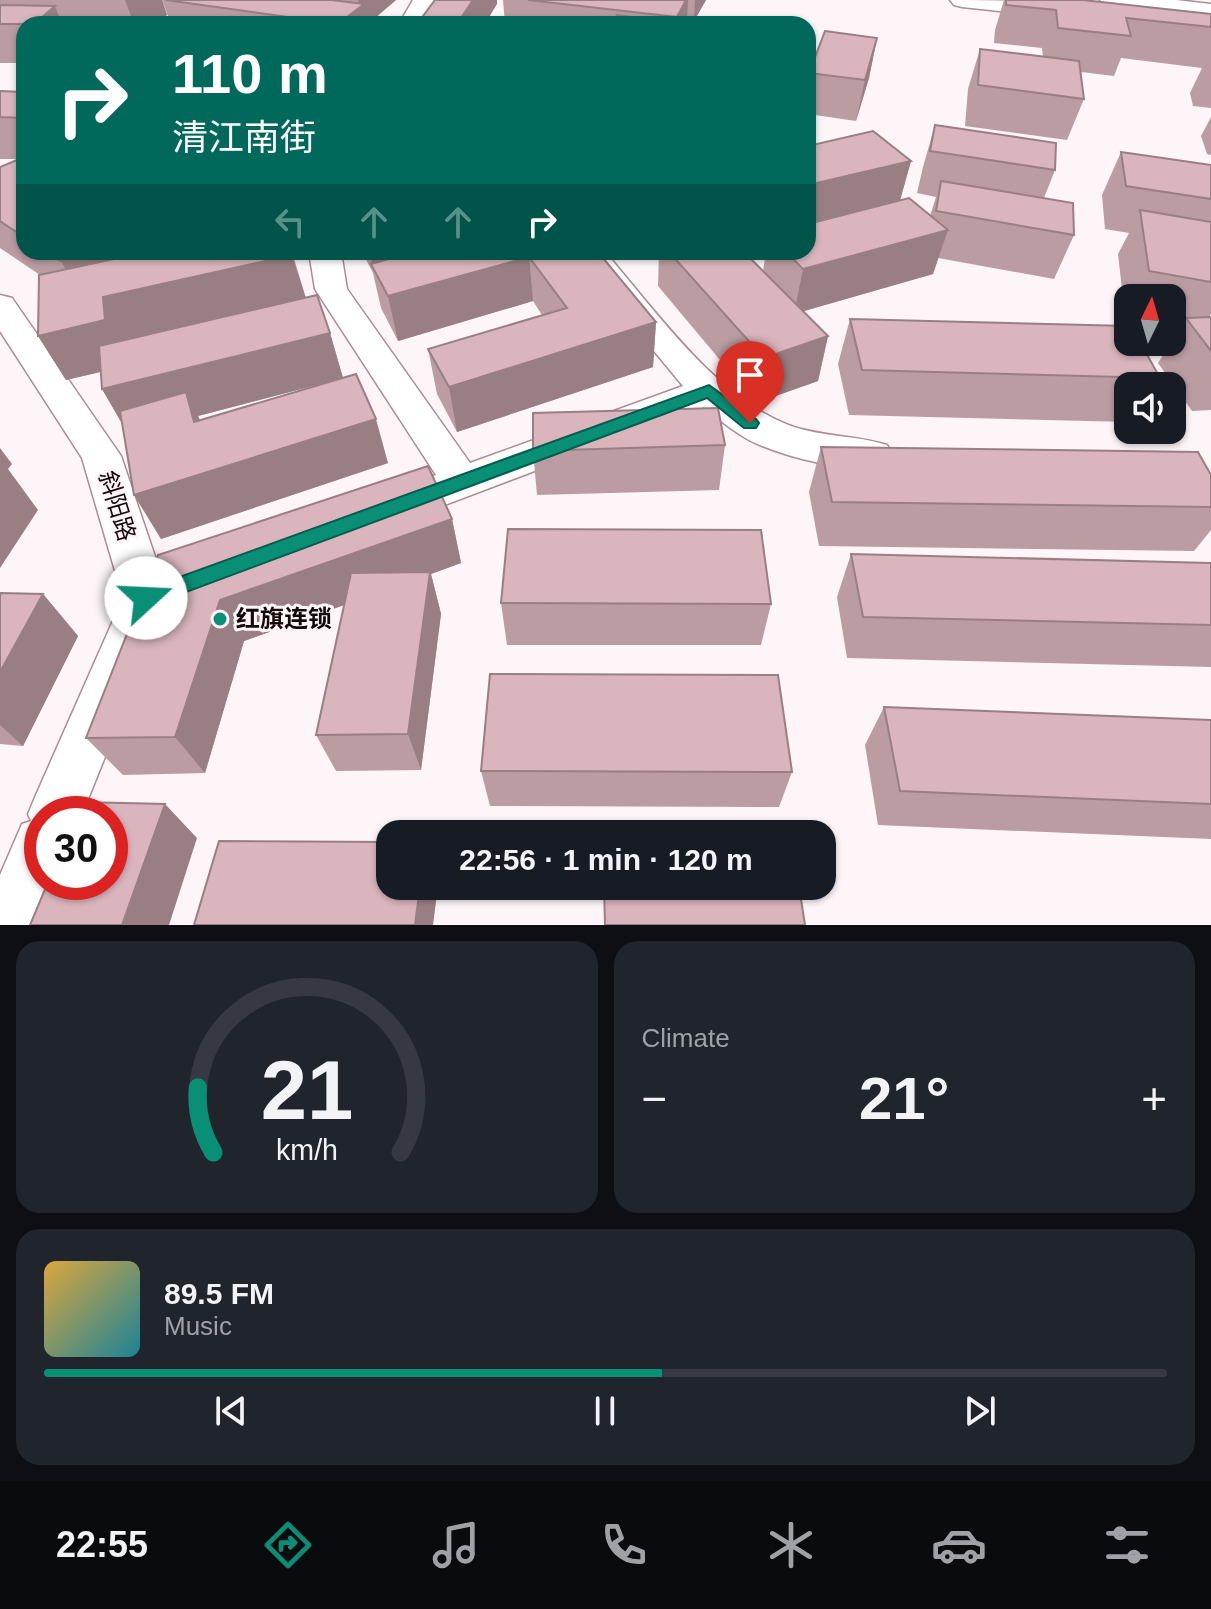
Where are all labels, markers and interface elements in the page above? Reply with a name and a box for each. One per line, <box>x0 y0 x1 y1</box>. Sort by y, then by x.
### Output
text: 110 m <box>172 42 328 105</box>
icon: right <box>40 48 144 152</box>
text: 清江南街 <box>172 117 316 158</box>
icon: left <box>268 200 312 244</box>
icon: ahead <box>352 200 396 244</box>
icon: ahead <box>436 200 480 244</box>
icon: right <box>520 200 564 244</box>
north arrow <box>1114 284 1186 356</box>
map controls <box>1114 284 1186 444</box>
pin <box>716 341 784 423</box>
icon: arrive <box>728 353 772 397</box>
button: sound <box>1114 372 1186 444</box>
street label: 斜阳路 <box>94 467 141 544</box>
position arrow <box>104 556 188 640</box>
place label: 红旗连锁 <box>236 605 332 632</box>
marker: 红旗连锁 <box>211 610 229 628</box>
speed limit sign: 30 <box>24 796 128 900</box>
text: 22:56 · 1 min · 120 m <box>459 843 753 876</box>
text: Climate <box>642 1023 730 1053</box>
text: 21 <box>260 1044 353 1137</box>
text: 21° <box>859 1065 950 1132</box>
text: − <box>642 1074 667 1123</box>
text: + <box>1141 1074 1167 1123</box>
text: km/h <box>276 1134 338 1166</box>
text: 89.5 FM <box>164 1277 274 1310</box>
text: Music <box>164 1311 232 1341</box>
icon: previous <box>209 1389 253 1433</box>
icon: pause <box>583 1389 627 1433</box>
icon: next <box>958 1389 1002 1433</box>
icon: directions <box>260 1517 316 1573</box>
icon: music <box>428 1517 484 1573</box>
icon: phone <box>596 1517 652 1573</box>
icon: climate <box>763 1517 819 1573</box>
icon: car <box>931 1517 987 1573</box>
icon: filters <box>1099 1517 1155 1573</box>
text: 22:55 <box>56 1524 148 1565</box>

